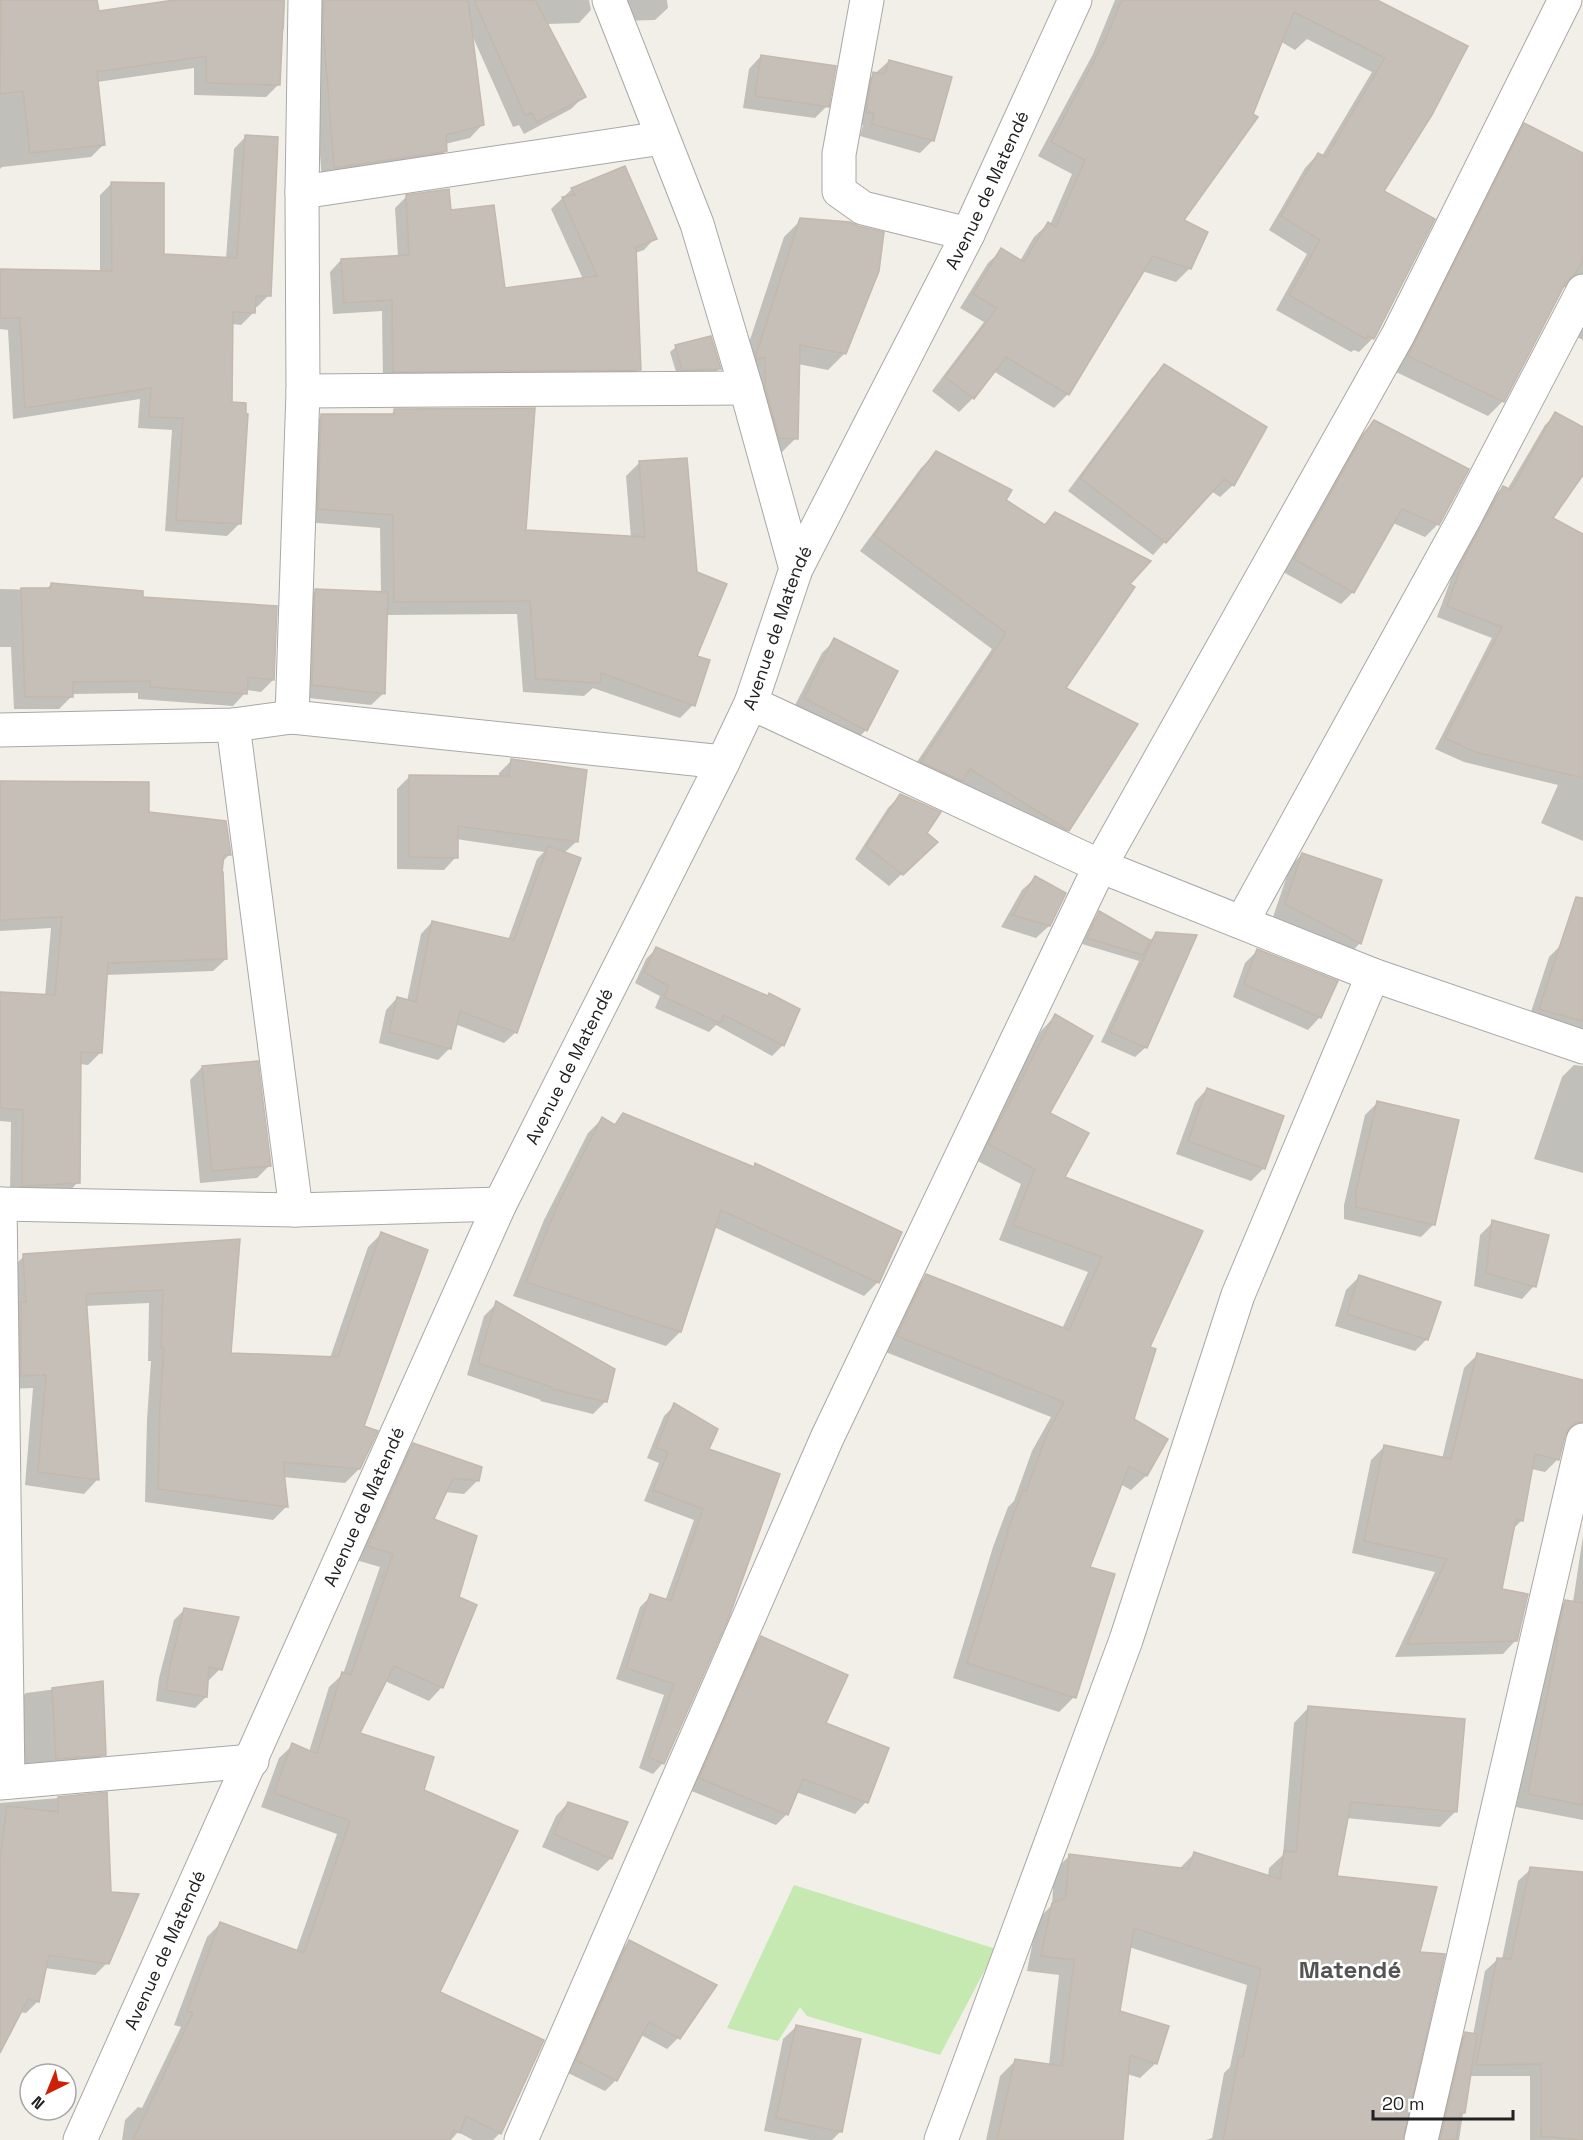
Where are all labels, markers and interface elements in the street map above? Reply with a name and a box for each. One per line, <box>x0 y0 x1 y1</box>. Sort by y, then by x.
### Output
street label: Avenue de Matendé <box>940 107 1034 273</box>
street label: Avenue de Matendé <box>737 542 817 714</box>
street label: Avenue de Matendé <box>520 984 618 1148</box>
street label: Avenue de Matendé <box>318 1423 409 1590</box>
street label: Avenue de Matendé <box>119 1867 210 2033</box>
district label: Matendé <box>1299 1954 1401 1985</box>
north arrow <box>18 2062 78 2122</box>
scale bar <box>1373 2083 1512 2121</box>
text: N <box>27 2091 49 2114</box>
text: 20 m <box>1382 2092 1425 2115</box>

